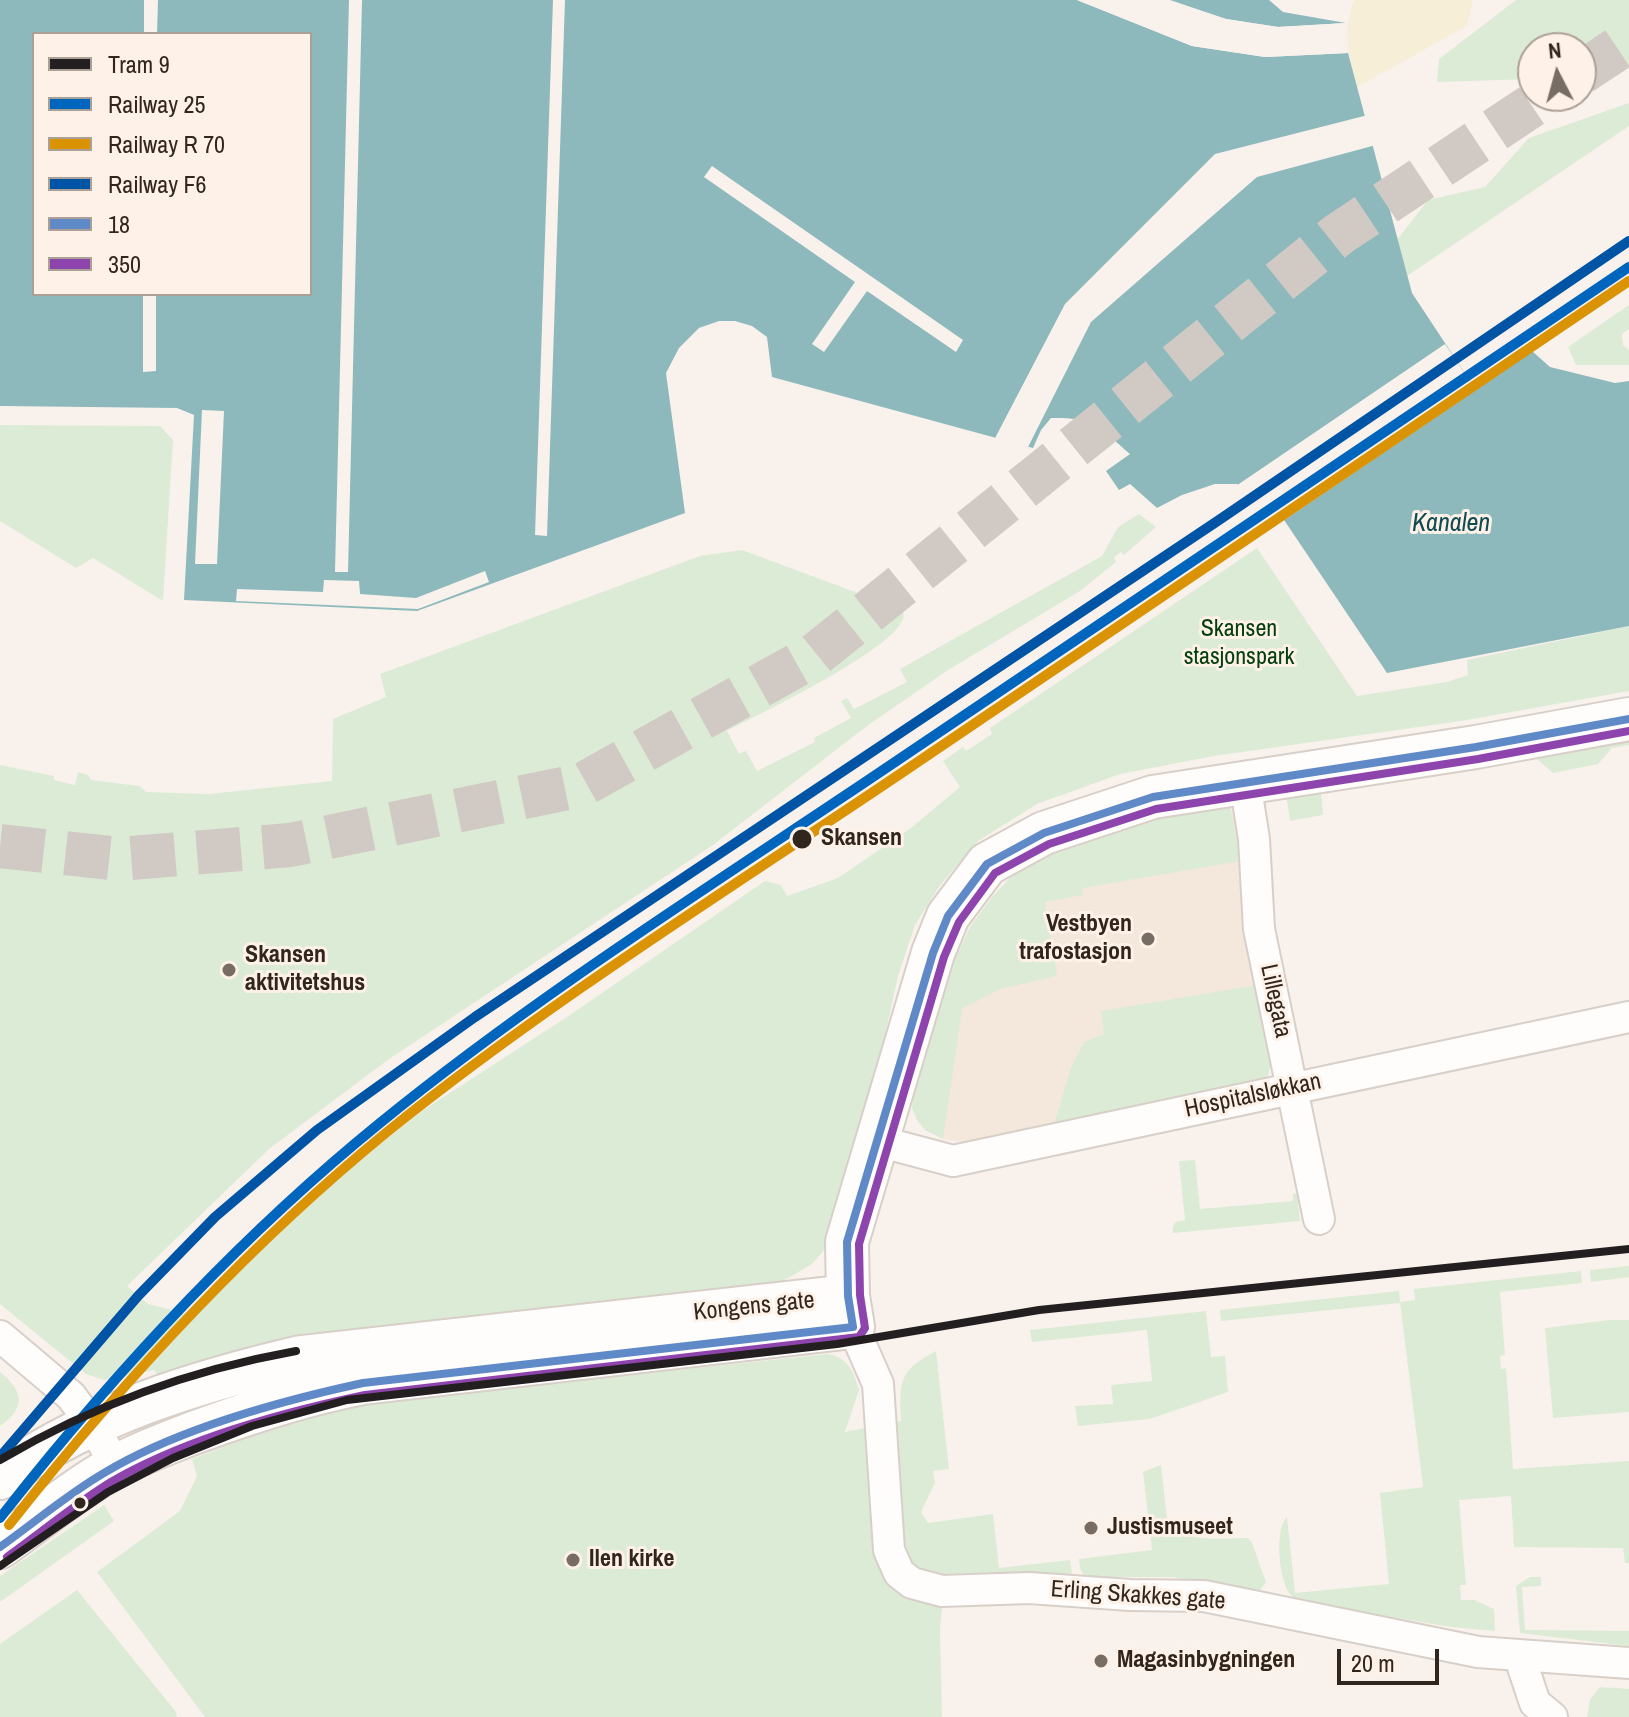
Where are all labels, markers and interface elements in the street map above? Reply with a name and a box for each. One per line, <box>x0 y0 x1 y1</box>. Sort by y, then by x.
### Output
legend <box>32 32 312 296</box>
north arrow <box>1517 32 1597 112</box>
text: N <box>1547 35 1563 66</box>
text: Tram 9 <box>108 48 170 80</box>
text: Railway 25 <box>108 88 205 120</box>
text: Railway R 70 <box>108 128 225 160</box>
text: Railway F6 <box>108 168 206 200</box>
text: 18 <box>108 208 130 240</box>
text: 350 <box>108 248 141 280</box>
water label: Kanalen <box>1412 508 1490 540</box>
park label: Skansen stasjonspark <box>1184 616 1294 672</box>
place label: Skansen <box>821 825 902 853</box>
marker: Skansen <box>790 827 814 851</box>
place label: Vestbyen trafostasjon <box>1019 911 1132 967</box>
marker: Vestbyen trafostasjon <box>1139 930 1157 948</box>
place label: Skansen aktivitetshus <box>245 942 365 998</box>
marker: Skansen aktivitetshus <box>220 961 238 979</box>
street label: Lillegata <box>1253 962 1297 1040</box>
street label: Hospitalsløkkan <box>1182 1067 1324 1125</box>
street label: Kongens gate <box>692 1286 816 1328</box>
unlabelled marker <box>72 1495 88 1511</box>
place label: Justismuseet <box>1107 1514 1233 1542</box>
marker: Justismuseet <box>1082 1519 1100 1537</box>
place label: Ilen kirke <box>589 1546 674 1574</box>
marker: Ilen kirke <box>564 1551 582 1569</box>
street label: Erling Skakkes gate <box>1050 1576 1226 1616</box>
scale bar <box>1341 1633 1443 1683</box>
place label: Magasinbygningen <box>1117 1647 1295 1675</box>
text: 20 m <box>1351 1647 1395 1679</box>
marker: Magasinbygningen <box>1092 1652 1110 1670</box>

